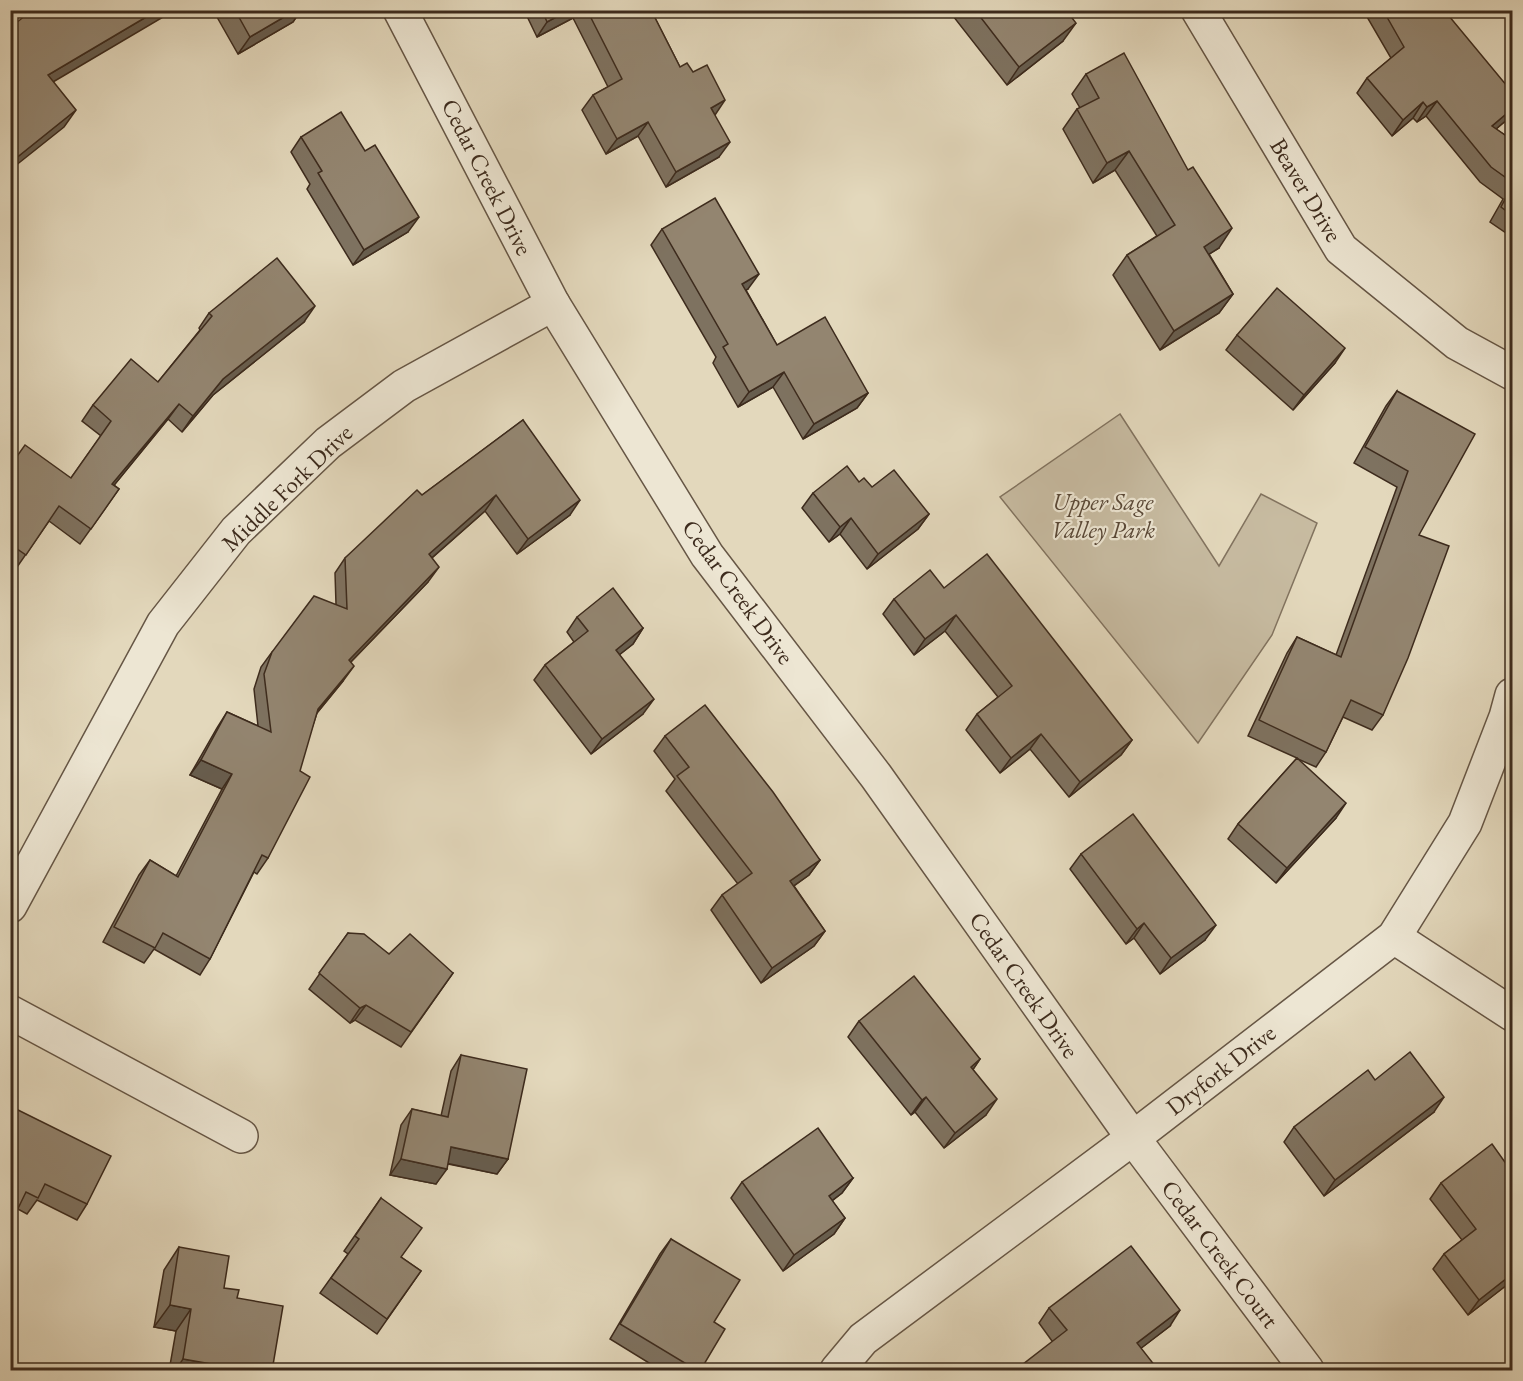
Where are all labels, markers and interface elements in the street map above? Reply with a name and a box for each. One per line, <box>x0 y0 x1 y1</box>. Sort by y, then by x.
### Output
street label: Cedar Creek Drive <box>435 93 540 260</box>
street label: Beaver Drive <box>1263 132 1350 247</box>
street label: Middle Fork Drive <box>215 417 359 558</box>
park label: Upper Sage Valley Park <box>1051 486 1155 545</box>
street label: Cedar Creek Drive <box>675 513 801 670</box>
street label: Cedar Creek Drive <box>963 906 1086 1064</box>
street label: Dryfork Drive <box>1160 1017 1282 1122</box>
street label: Cedar Creek Court <box>1155 1174 1286 1334</box>

